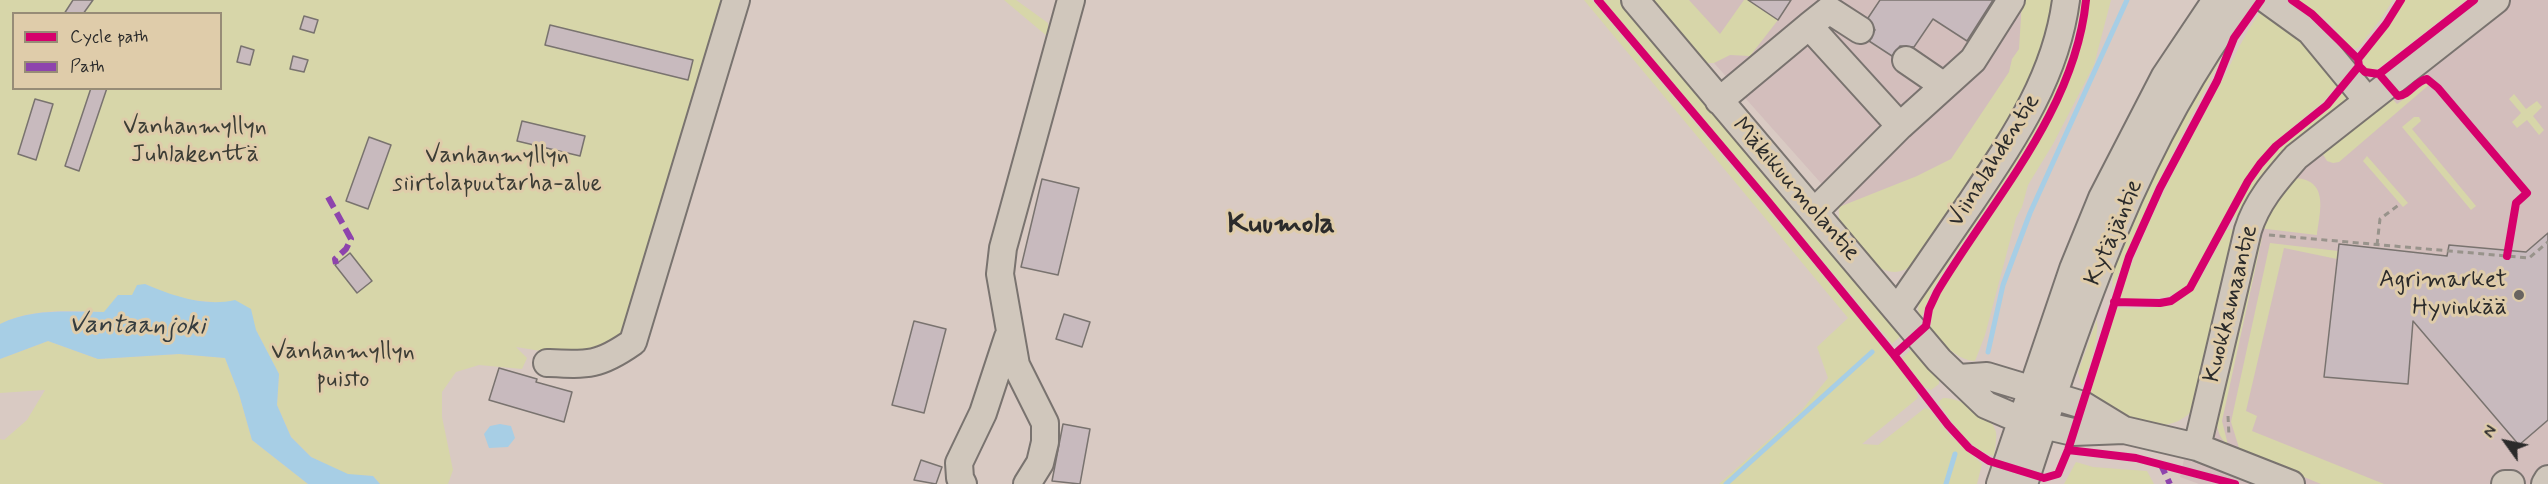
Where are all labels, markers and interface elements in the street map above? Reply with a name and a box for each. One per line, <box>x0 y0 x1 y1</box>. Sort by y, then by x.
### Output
legend <box>12 12 222 90</box>
text: Cycle path <box>70 25 148 49</box>
text: Path <box>70 55 105 79</box>
street label: Viinalahdentie <box>1943 89 2047 233</box>
street label: Mäkikuumolantie <box>1725 112 1865 268</box>
park label: Vanhanmyllyn Juhlakenttä <box>123 114 267 170</box>
park label: Vanhanmyllyn siirtolapuutarha-alue <box>392 143 602 199</box>
street label: Kytäjäntie <box>2080 176 2150 290</box>
district label: Kuumola <box>1227 208 1335 244</box>
street label: Kuokkamaantie <box>2199 222 2265 386</box>
place label: Agrimarket Hyvinkää <box>2379 267 2507 323</box>
marker: Agrimarket Hyvinkää <box>2512 288 2526 302</box>
water label: Vantaanjoki <box>68 310 206 344</box>
park label: Vanhanmyllyn puisto <box>271 339 415 395</box>
north arrow <box>2476 412 2536 472</box>
text: N <box>2479 422 2502 442</box>

